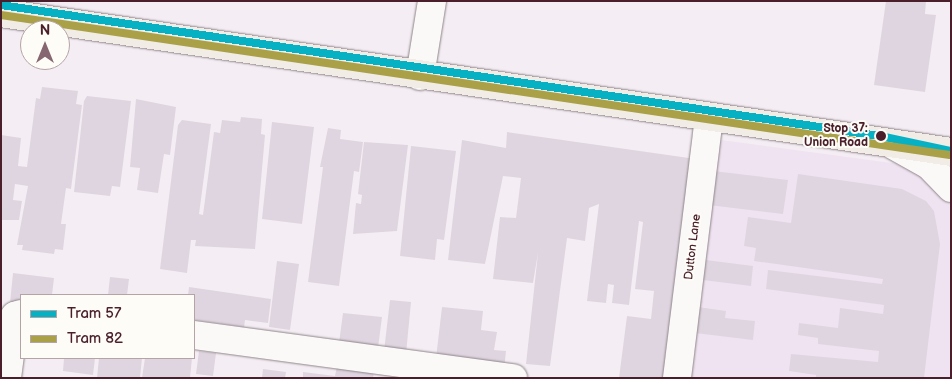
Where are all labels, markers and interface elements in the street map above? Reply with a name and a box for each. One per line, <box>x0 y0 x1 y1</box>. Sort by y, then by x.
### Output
north arrow <box>20 20 70 70</box>
text: N <box>40 22 50 39</box>
place label: Stop 37: Union Road <box>804 122 868 150</box>
marker: Stop 37: Union Road <box>872 127 890 145</box>
street label: Dutton Lane <box>682 213 704 281</box>
legend <box>20 294 195 359</box>
text: Tram 57 <box>67 304 121 323</box>
text: Tram 82 <box>67 329 123 348</box>

